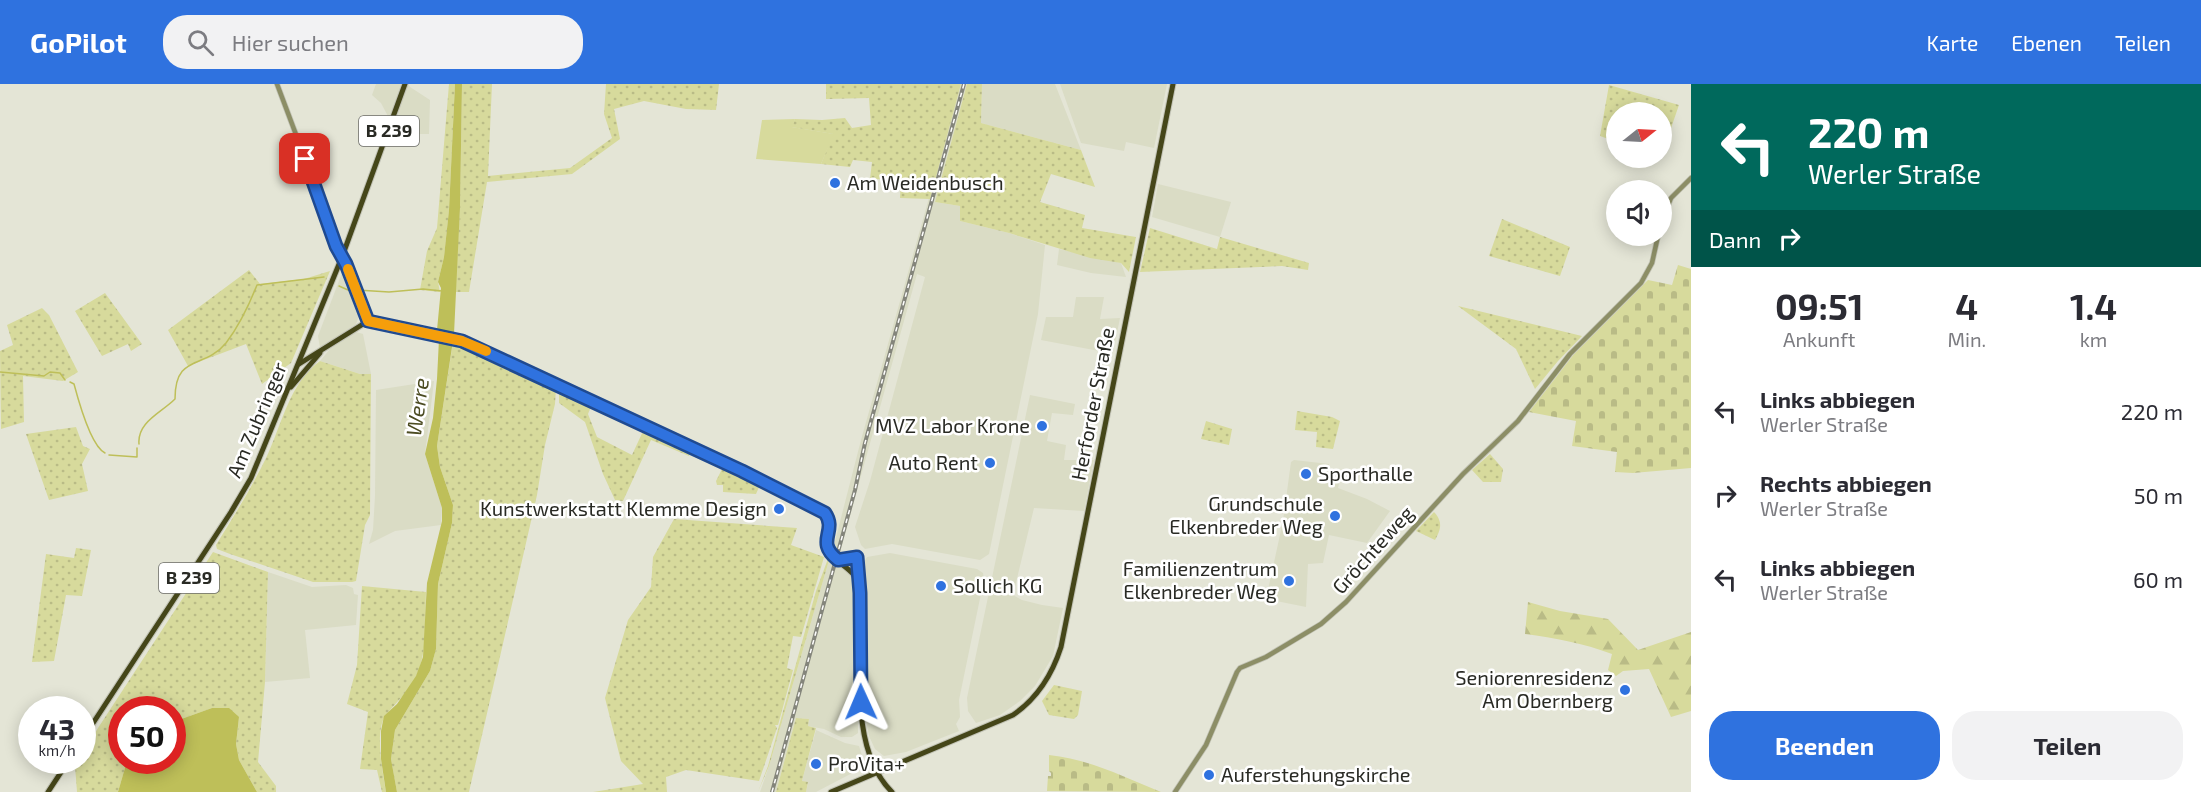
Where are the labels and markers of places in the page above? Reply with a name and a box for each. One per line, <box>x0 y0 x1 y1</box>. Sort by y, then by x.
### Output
pin <box>279 133 330 184</box>
place label: Am Weidenbusch <box>847 170 1004 194</box>
marker: Am Weidenbusch <box>828 176 842 190</box>
place label: MVZ Labor Krone <box>875 413 1030 437</box>
marker: MVZ Labor Krone <box>1035 419 1049 433</box>
place label: Auto Rent <box>888 450 978 474</box>
marker: Auto Rent <box>983 456 997 470</box>
place label: Sporthalle <box>1318 461 1413 485</box>
marker: Sporthalle <box>1299 467 1313 481</box>
place label: Grundschule Elkenbreder Weg <box>1169 491 1323 538</box>
place label: Kunstwerkstatt Klemme Design <box>480 496 767 520</box>
marker: Kunstwerkstatt Klemme Design <box>772 502 786 516</box>
marker: Grundschule Elkenbreder Weg <box>1328 509 1342 523</box>
place label: Familienzentrum Elkenbreder Weg <box>1123 556 1277 603</box>
place label: Sollich KG <box>953 573 1042 597</box>
marker: Familienzentrum Elkenbreder Weg <box>1282 574 1296 588</box>
marker: Sollich KG <box>934 579 948 593</box>
place label: Seniorenresidenz Am Obernberg <box>1455 665 1613 712</box>
marker: Seniorenresidenz Am Obernberg <box>1618 683 1632 697</box>
place label: ProVita+ <box>828 751 905 775</box>
marker: ProVita+ <box>809 757 823 771</box>
place label: Auferstehungskirche <box>1221 762 1411 786</box>
marker: Auferstehungskirche <box>1202 768 1216 782</box>

